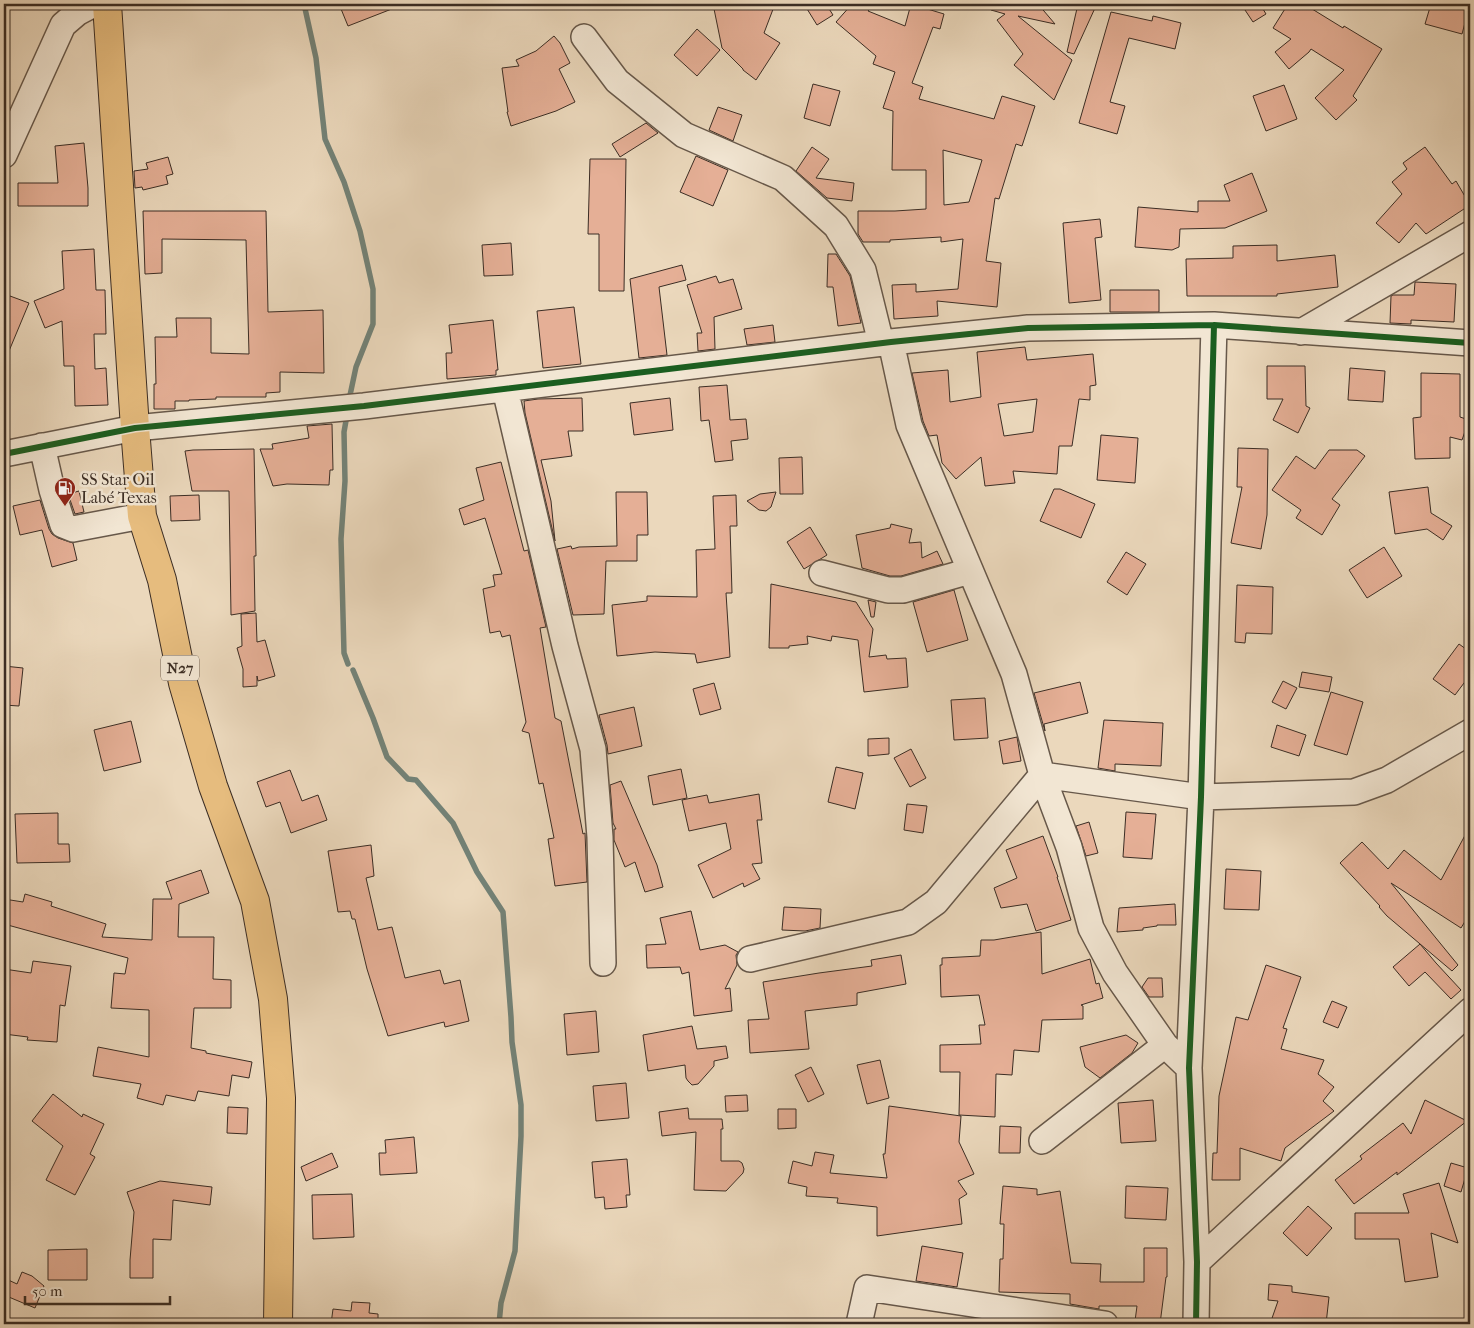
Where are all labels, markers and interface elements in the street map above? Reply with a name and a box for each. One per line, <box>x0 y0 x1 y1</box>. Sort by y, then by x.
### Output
place label: SS Star Oil Labé Texas <box>81 470 157 507</box>
fuel station icon: SS Star Oil Labé Texas <box>53 476 77 507</box>
road number: N27 <box>161 656 199 680</box>
scale bar <box>25 1273 170 1305</box>
text: 50 m <box>32 1282 63 1300</box>

